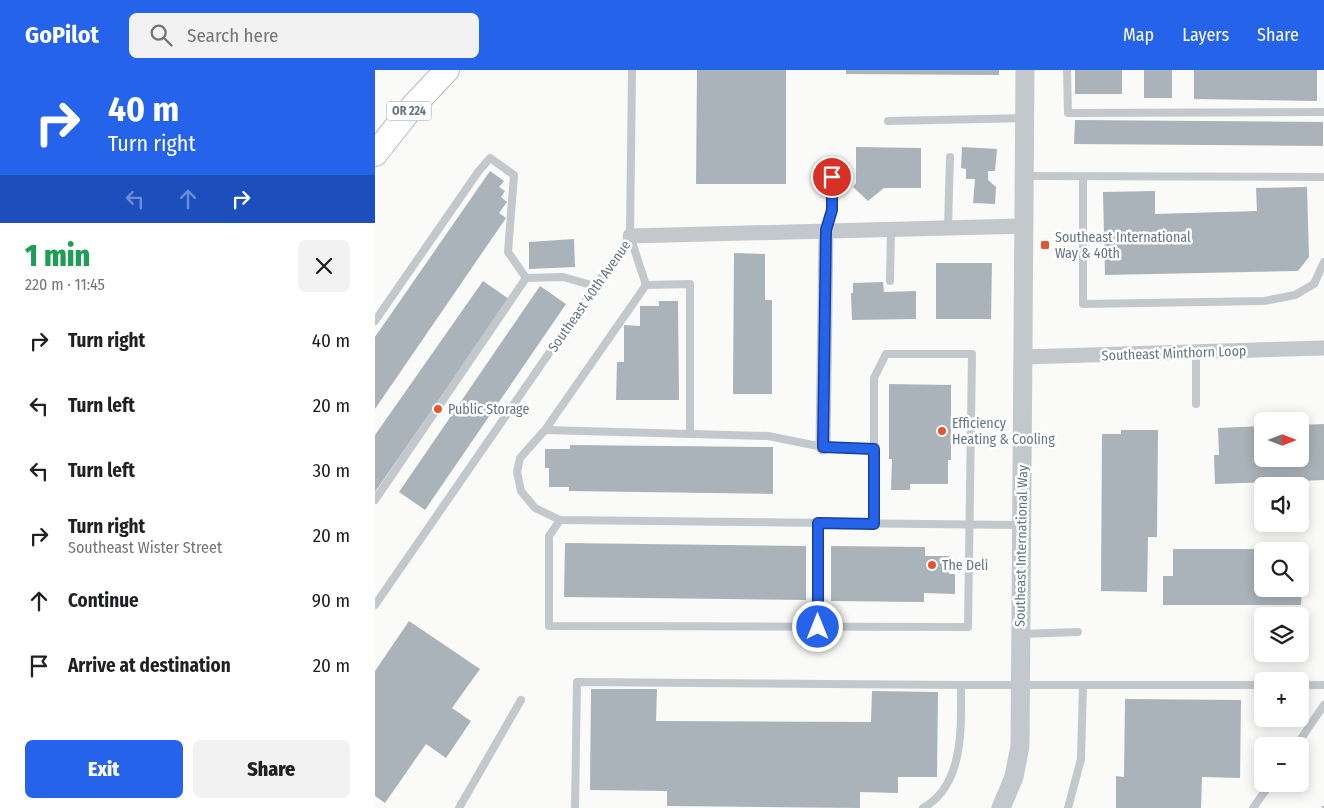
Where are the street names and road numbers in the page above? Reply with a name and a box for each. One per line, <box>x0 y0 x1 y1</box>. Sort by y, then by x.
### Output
road number: OR 224 <box>387 101 431 120</box>
street label: Southeast 40th Avenue <box>544 237 634 355</box>
street label: Southeast Minthorn Loop <box>1101 342 1247 365</box>
street label: Southeast International Way <box>1012 464 1031 627</box>

